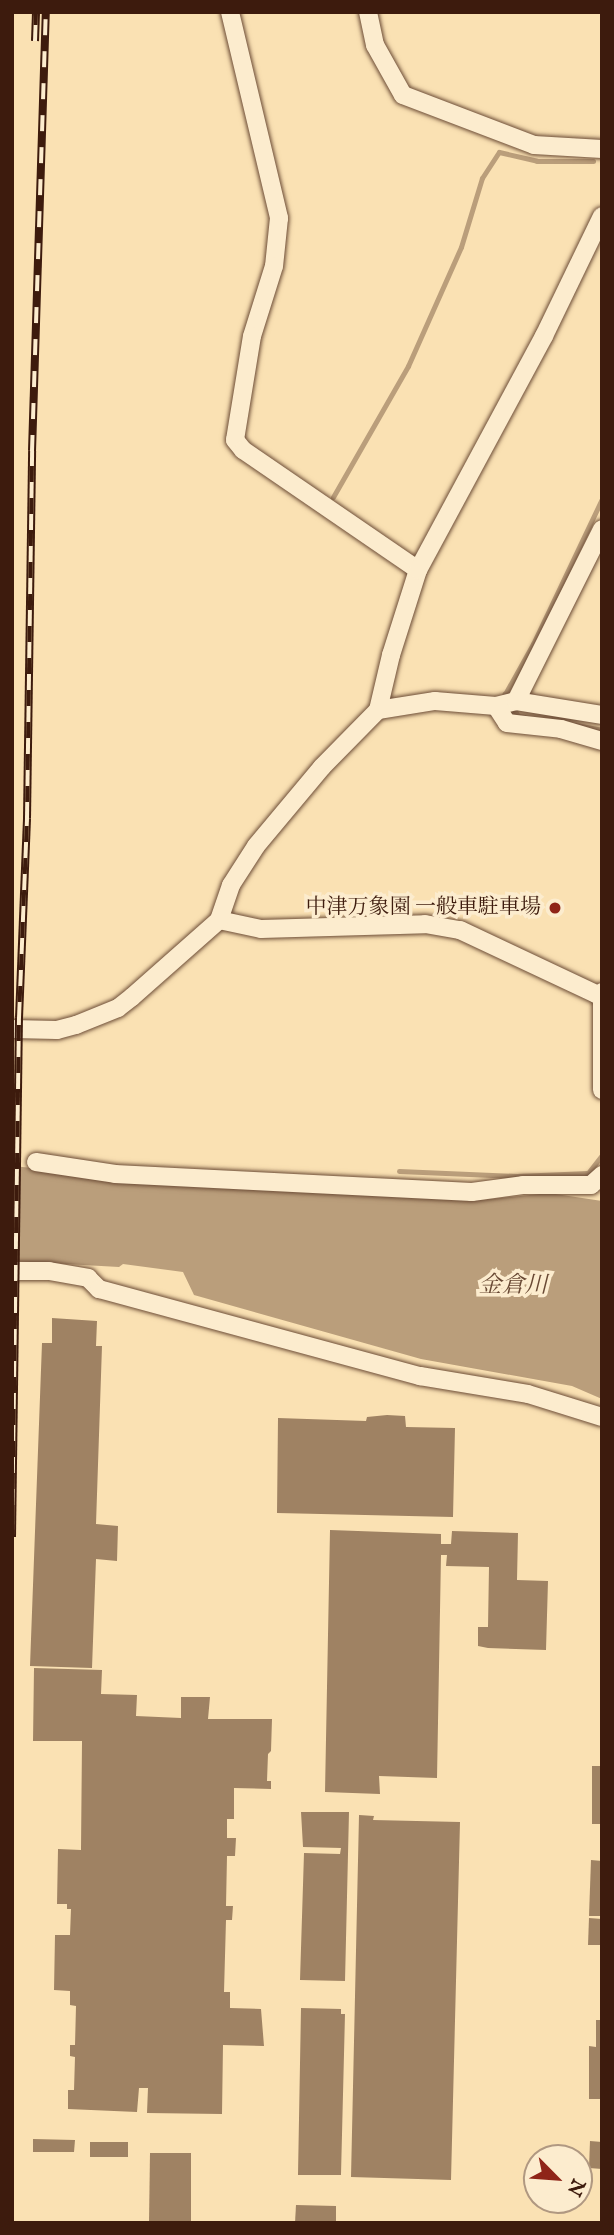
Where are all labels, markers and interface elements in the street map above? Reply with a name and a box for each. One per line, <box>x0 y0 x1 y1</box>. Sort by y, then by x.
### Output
place label: 中津万象園 一般車駐車場 <box>305 895 541 921</box>
marker: 中津万象園 一般車駐車場 <box>547 900 563 916</box>
water label: 金倉川 <box>479 1272 547 1300</box>
north arrow <box>523 2144 593 2214</box>
text: N <box>561 2174 590 2200</box>

